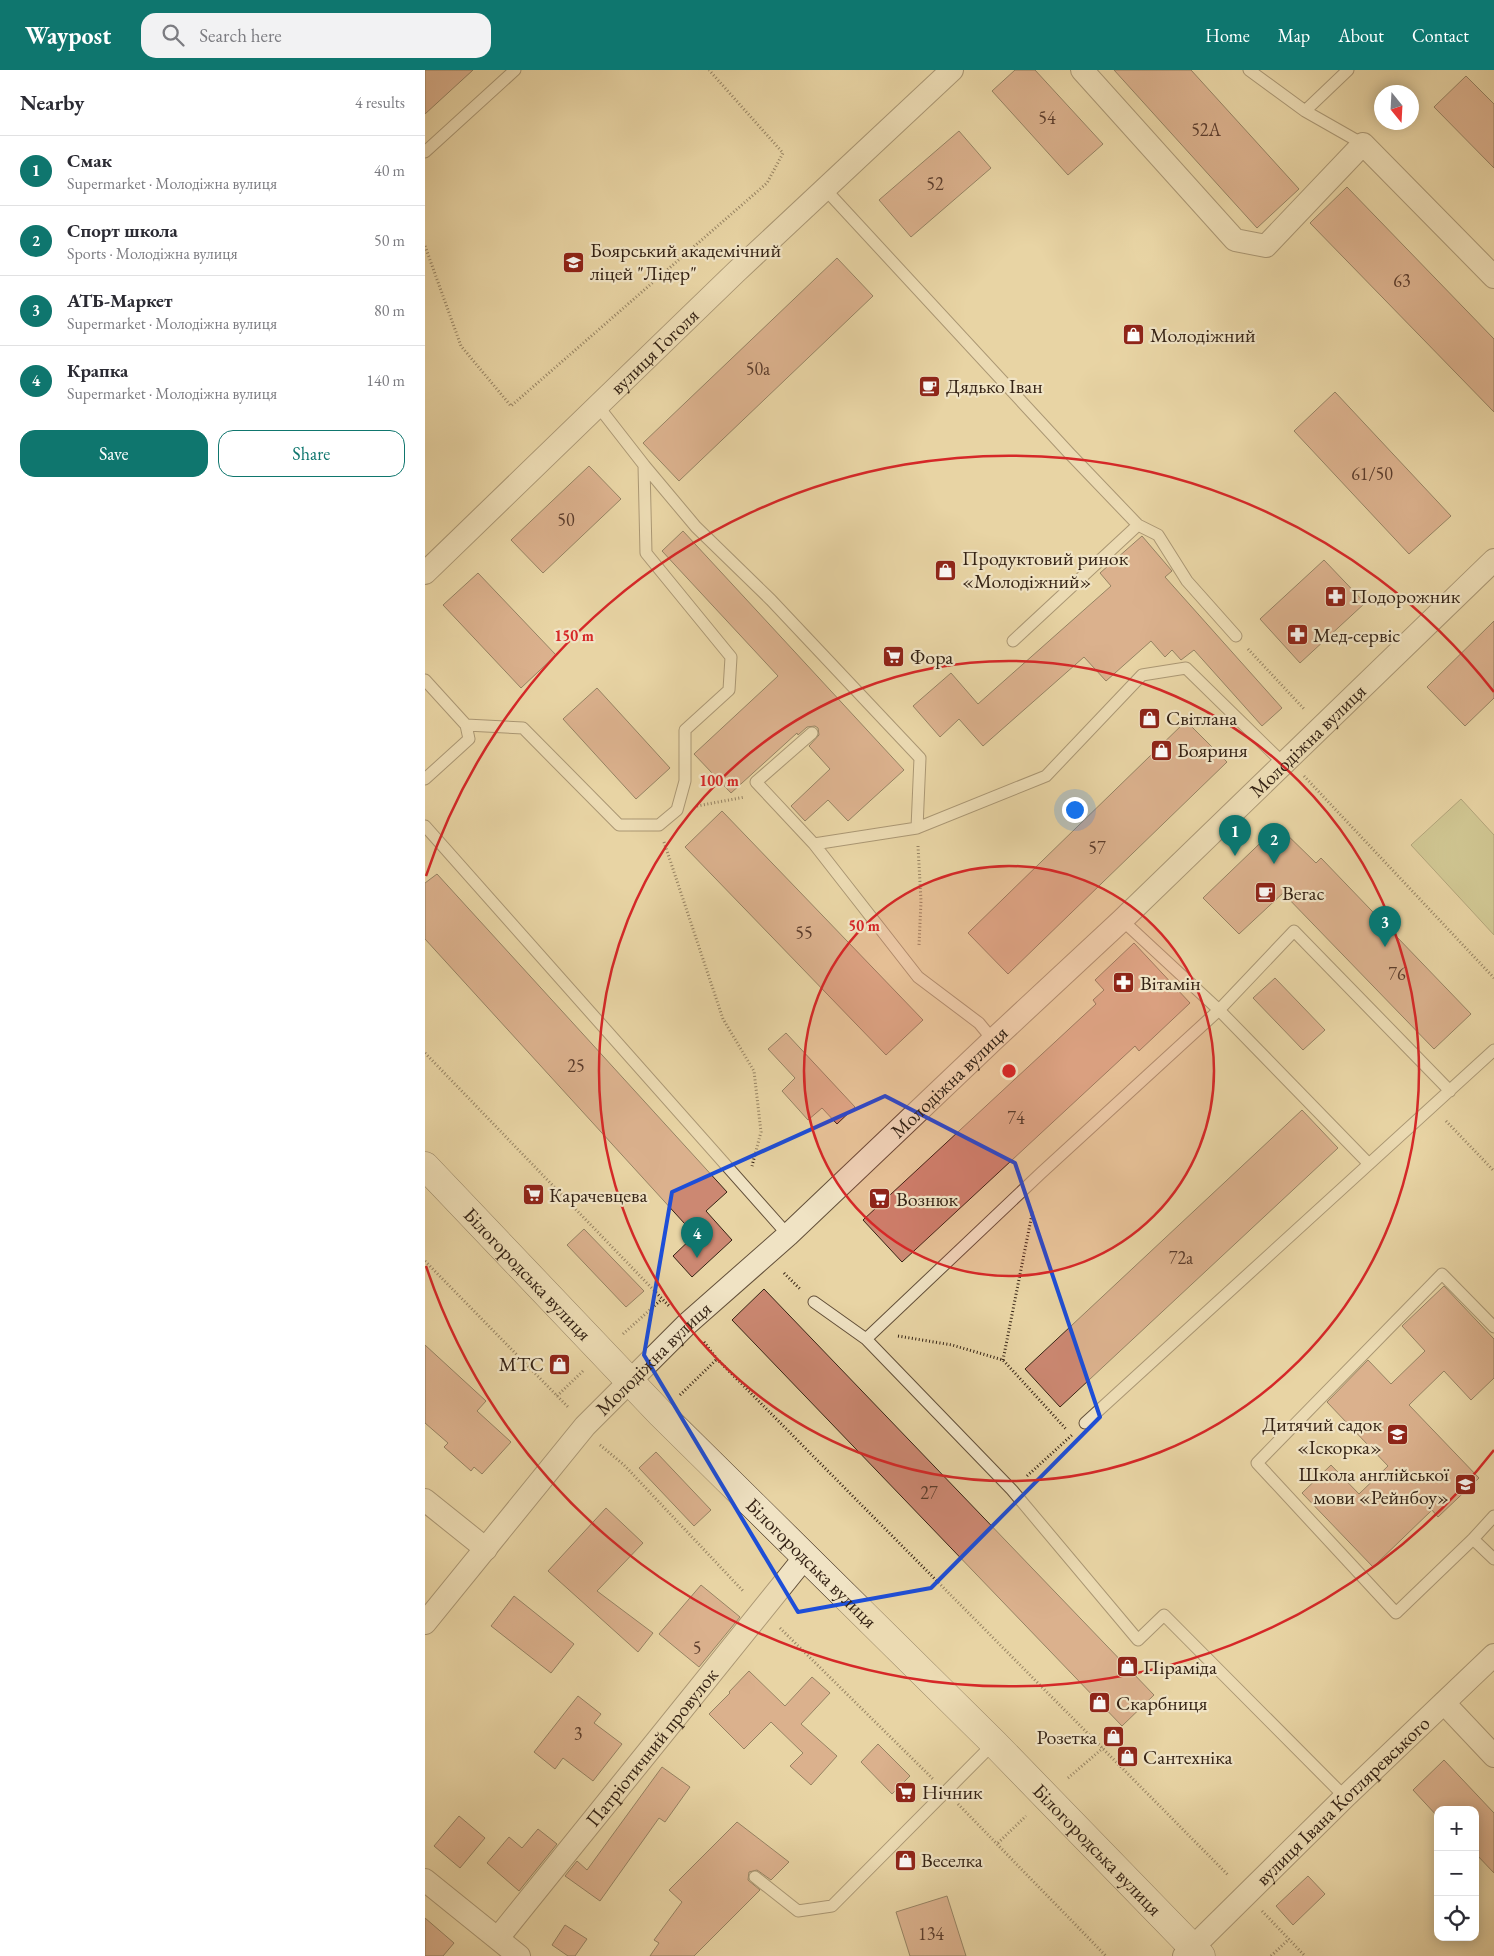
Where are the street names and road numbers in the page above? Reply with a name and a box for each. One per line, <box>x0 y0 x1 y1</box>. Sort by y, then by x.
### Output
street label: вулиця Гоголя <box>604 302 704 400</box>
street label: Молодіжна вулиця <box>1244 678 1371 803</box>
street label: Молодіжна вулиця <box>885 1020 1013 1144</box>
street label: Білогородська вулиця <box>458 1202 597 1346</box>
street label: Молодіжна вулиця <box>590 1296 717 1421</box>
street label: Білогородська вулиця <box>740 1492 883 1633</box>
street label: Патріотичний провулок <box>580 1662 724 1832</box>
street label: вулиця Івана Котляревського <box>1250 1710 1435 1891</box>
street label: Білогородська вулиця <box>1027 1778 1168 1921</box>

